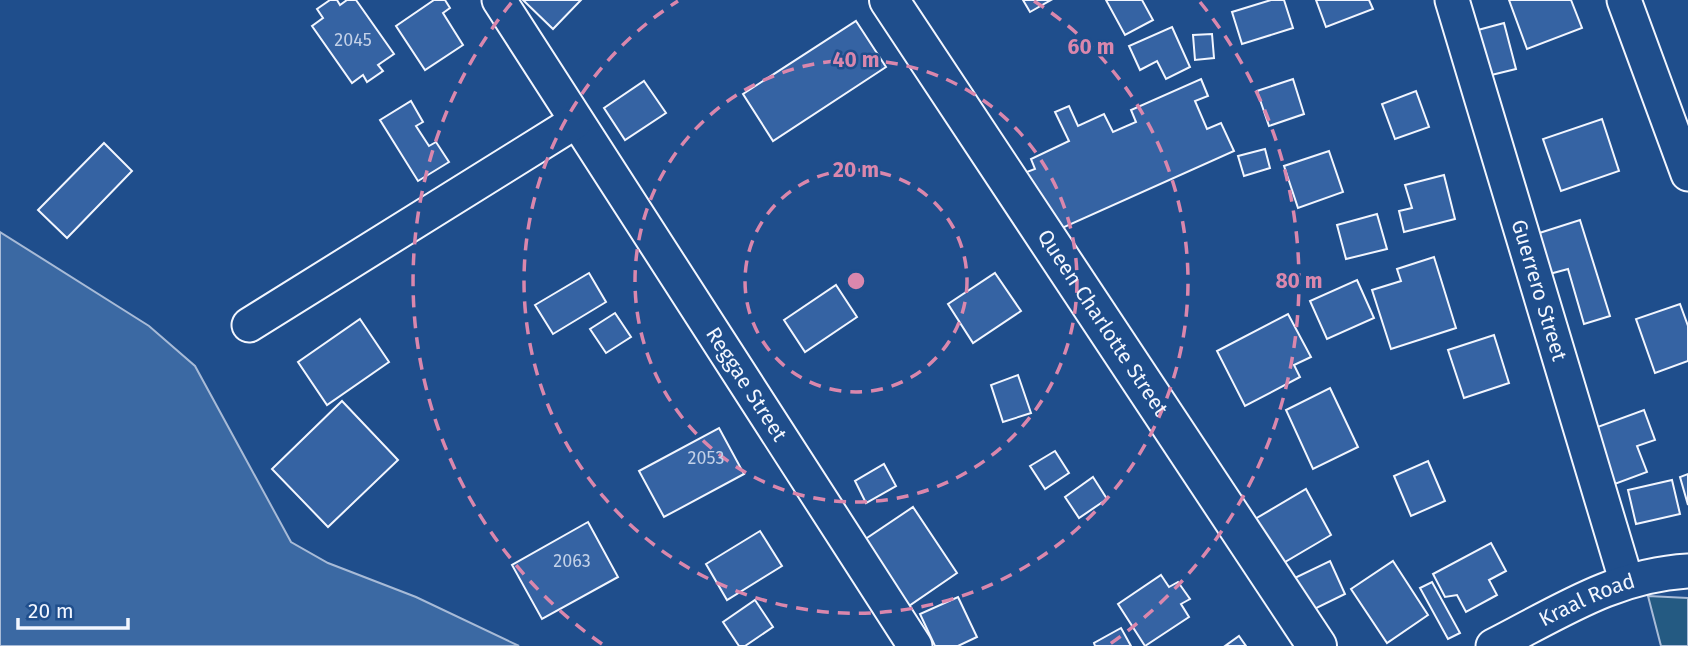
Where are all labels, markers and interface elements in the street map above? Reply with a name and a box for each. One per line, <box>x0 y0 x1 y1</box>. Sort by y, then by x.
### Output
house number: 2045 <box>334 29 372 51</box>
text: 60 m <box>1068 34 1114 60</box>
text: 40 m <box>833 47 879 73</box>
text: 20 m <box>833 157 879 183</box>
street label: Guerrero Street <box>1506 216 1573 364</box>
street label: Queen Charlotte Street <box>1032 224 1174 421</box>
text: 80 m <box>1275 268 1323 294</box>
centre of rings <box>844 269 868 293</box>
street label: Reggae Street <box>700 322 793 447</box>
house number: 2053 <box>688 447 724 469</box>
house number: 2063 <box>553 550 591 572</box>
street label: Kraal Road <box>1534 568 1638 632</box>
scale bar <box>18 586 128 630</box>
text: 20 m <box>28 598 74 624</box>

